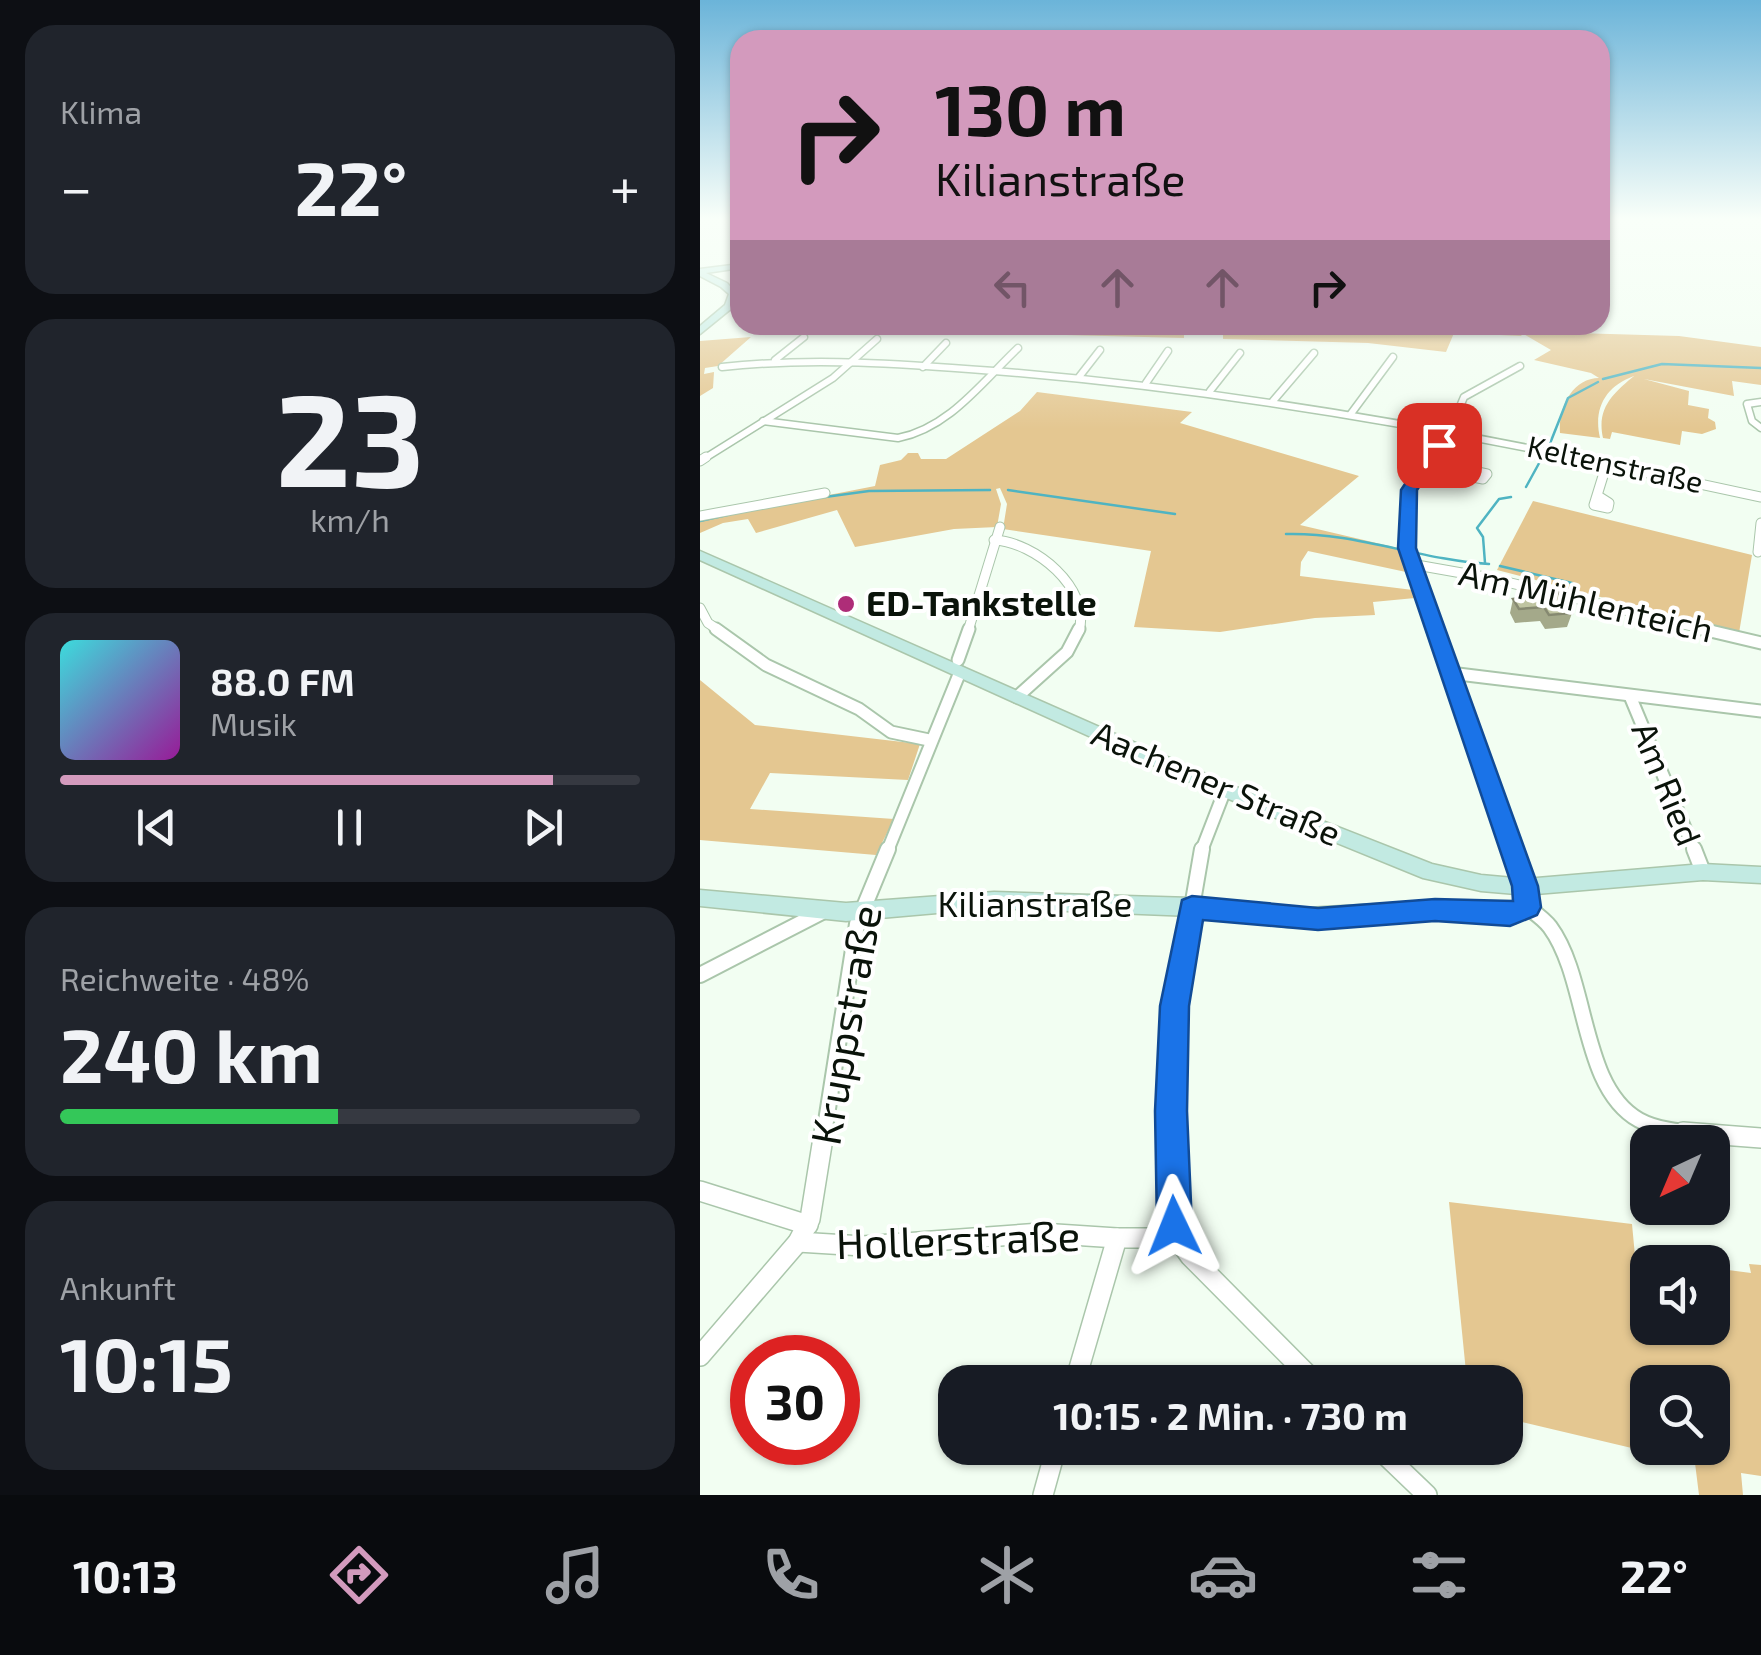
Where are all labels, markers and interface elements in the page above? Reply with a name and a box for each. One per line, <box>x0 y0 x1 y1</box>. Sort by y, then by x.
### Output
text: 130 m <box>935 66 1126 150</box>
icon: right <box>770 70 900 200</box>
text: Klima <box>60 92 142 130</box>
text: 22° <box>294 141 407 231</box>
text: Kilianstraße <box>935 151 1185 205</box>
text: − <box>60 153 92 219</box>
text: + <box>610 153 640 219</box>
icon: left <box>985 260 1040 315</box>
icon: ahead <box>1090 260 1145 315</box>
icon: ahead <box>1195 260 1250 315</box>
icon: right <box>1300 260 1355 315</box>
text: 23 <box>275 357 425 513</box>
pin <box>1397 403 1482 488</box>
icon: arrive <box>1412 418 1467 473</box>
street label: Keltenstraße <box>1524 427 1707 499</box>
text: km/h <box>310 500 390 538</box>
street label: Am Mühlenteich <box>1456 550 1717 650</box>
place label: ED-Tankstelle <box>866 581 1097 623</box>
marker: ED-Tankstelle <box>835 593 857 615</box>
text: 88.0 FM <box>210 658 355 704</box>
text: Musik <box>210 704 297 742</box>
street label: Aachener Straße <box>1086 711 1347 853</box>
street label: Am Ried <box>1624 715 1712 851</box>
icon: previous <box>129 800 184 855</box>
icon: pause <box>322 800 377 855</box>
icon: next <box>516 800 571 855</box>
street label: Kilianstraße <box>938 882 1132 924</box>
street label: Kruppstraße <box>798 901 890 1148</box>
text: Reichweite · 48% <box>60 959 309 997</box>
text: 240 km <box>60 1008 323 1098</box>
north arrow <box>1630 1125 1730 1225</box>
map controls <box>1630 1125 1730 1465</box>
position arrow <box>1122 1174 1226 1278</box>
street label: Hollerstraße <box>835 1209 1081 1267</box>
button: sound <box>1630 1245 1730 1345</box>
text: Ankunft <box>60 1268 176 1306</box>
text: 10:15 <box>60 1317 233 1407</box>
speed limit sign: 30 <box>730 1335 860 1465</box>
button: search <box>1630 1365 1730 1465</box>
text: 10:15 · 2 Min. · 730 m <box>1053 1392 1408 1438</box>
icon: directions <box>324 1540 394 1610</box>
icon: music <box>540 1540 610 1610</box>
icon: phone <box>756 1540 826 1610</box>
icon: climate <box>972 1540 1042 1610</box>
icon: car <box>1188 1540 1258 1610</box>
icon: filters <box>1404 1540 1474 1610</box>
text: 10:13 <box>73 1548 177 1602</box>
text: 22° <box>1620 1548 1688 1602</box>

